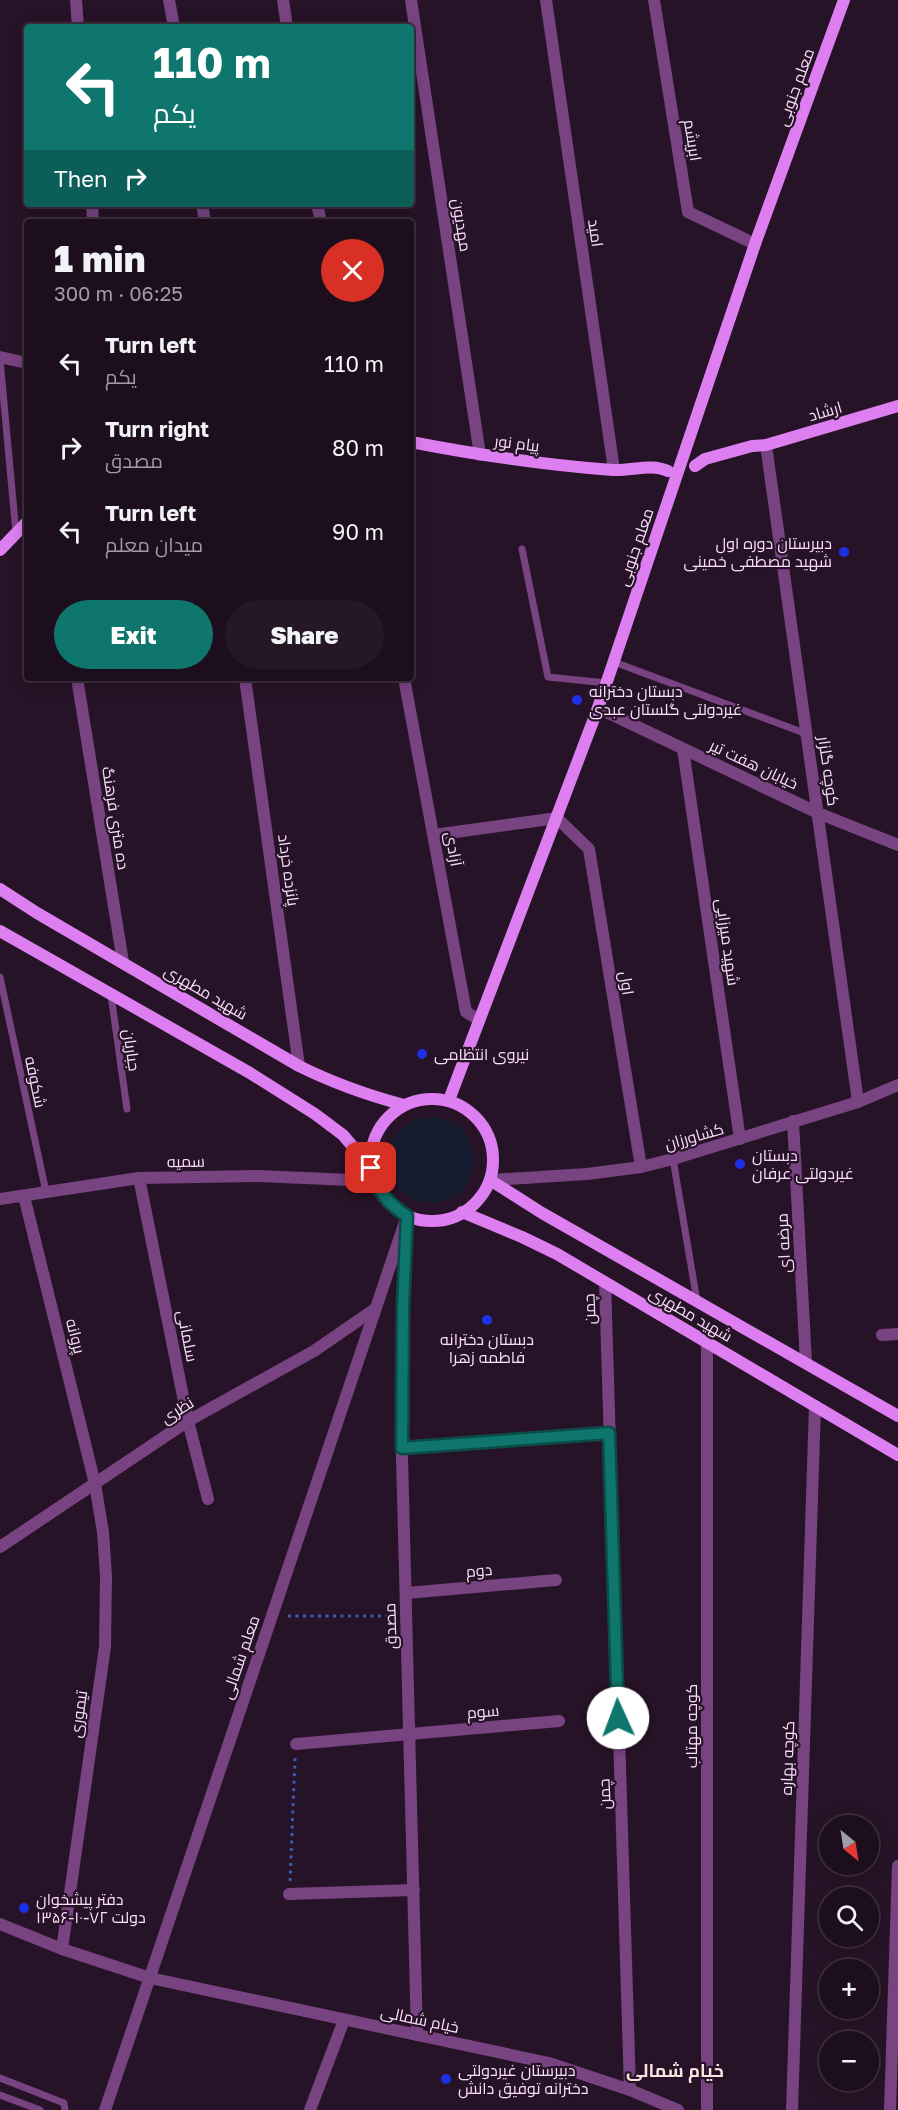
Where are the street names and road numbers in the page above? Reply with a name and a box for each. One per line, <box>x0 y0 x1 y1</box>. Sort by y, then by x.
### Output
street label: معلم جنوبی <box>772 45 820 129</box>
street label: ابریشم <box>678 118 706 163</box>
street label: مهدیون <box>447 197 476 253</box>
street label: امید <box>584 218 608 248</box>
street label: ارشاد <box>806 397 844 425</box>
street label: پیام نور <box>492 430 541 458</box>
street label: معلم جنوبی <box>612 505 660 589</box>
street label: خیابان هفت تیر <box>705 734 802 794</box>
street label: کوچه گلزار <box>812 734 844 808</box>
street label: ده متری فرهنگ <box>97 765 134 871</box>
street label: آزادی <box>440 830 467 869</box>
street label: پانزده خرداد <box>272 833 304 908</box>
street label: شهید میرزایی <box>711 897 744 987</box>
street label: شهید مطهری <box>160 960 251 1025</box>
street label: اول <box>614 970 639 996</box>
street label: جباریان <box>118 1028 145 1072</box>
street label: شکوفه <box>21 1055 51 1109</box>
street label: کشاورزان <box>662 1118 726 1155</box>
street label: سمیه <box>167 1151 205 1171</box>
street label: مرضه ای <box>771 1212 796 1274</box>
street label: شهید مطهری <box>645 1282 736 1347</box>
street label: چمن <box>578 1293 602 1325</box>
street label: سلمانی <box>172 1309 203 1364</box>
street label: پروانه <box>60 1316 90 1357</box>
street label: نظری <box>157 1392 198 1429</box>
street label: دوم <box>465 1559 493 1583</box>
street label: مصدق <box>379 1602 402 1649</box>
street label: معلم شمالی <box>216 1613 266 1702</box>
street label: کوچه مهتاب <box>681 1684 703 1768</box>
street label: تیموری <box>65 1688 92 1739</box>
street label: سوم <box>466 1700 500 1724</box>
street label: کوچه بهاره <box>776 1720 800 1796</box>
street label: چمن <box>593 1778 617 1810</box>
street label: خیام شمالی <box>379 2001 461 2039</box>

